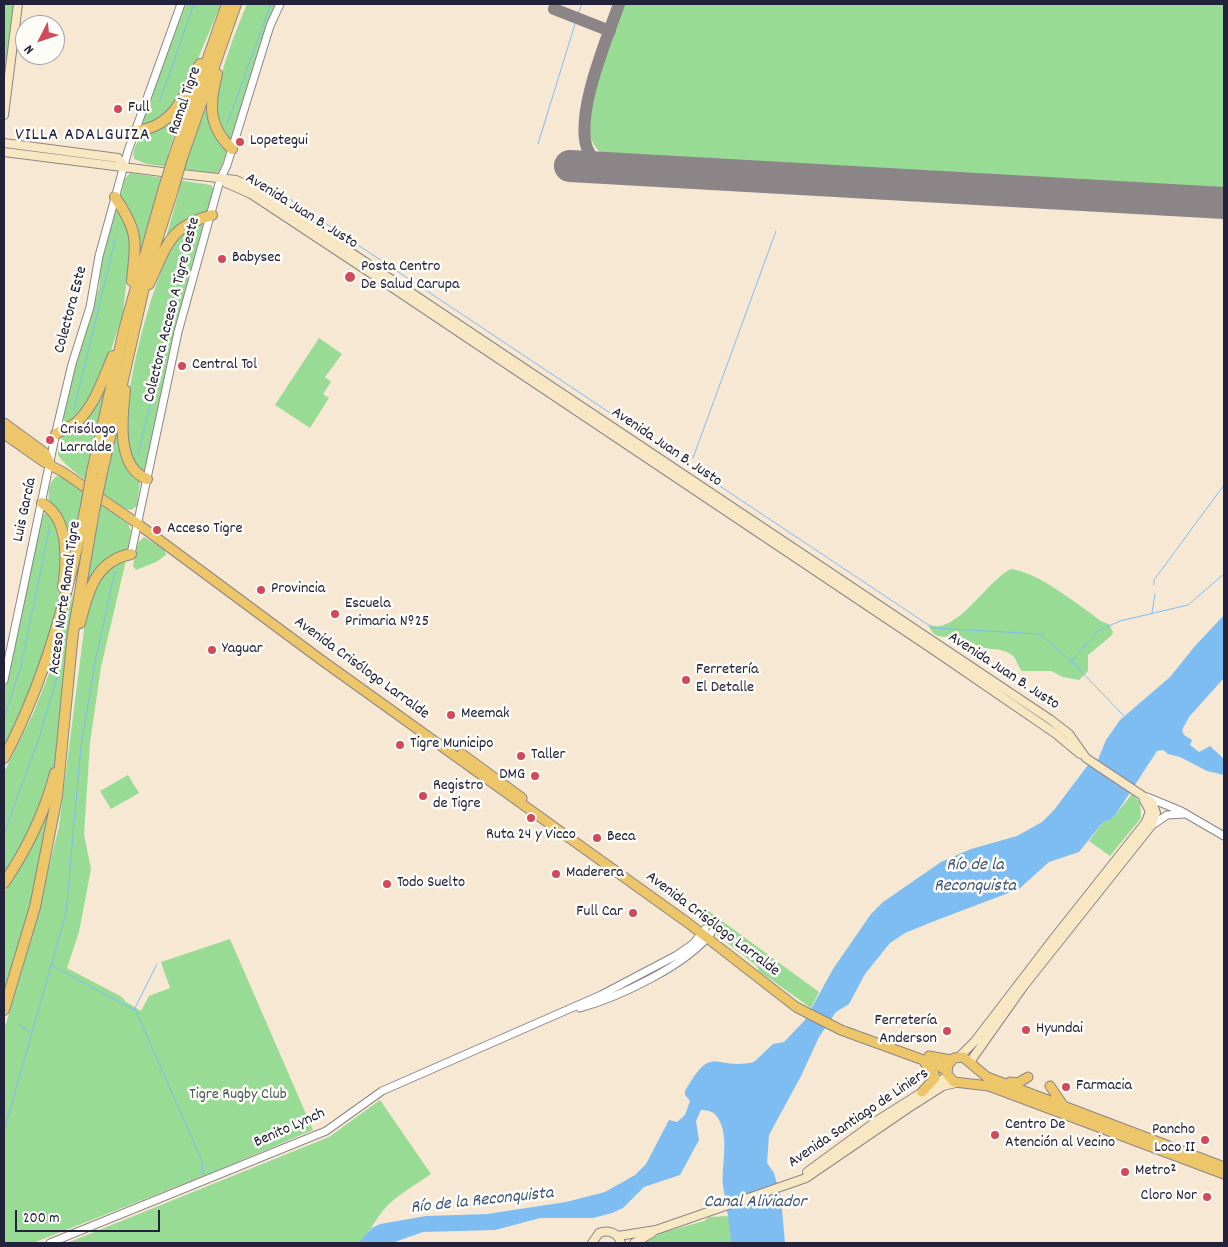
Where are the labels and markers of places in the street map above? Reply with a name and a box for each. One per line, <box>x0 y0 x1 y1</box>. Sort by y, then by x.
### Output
place label: Full <box>128 99 150 119</box>
marker: Full <box>112 103 124 115</box>
place label: Lopetegui <box>250 132 308 152</box>
marker: Lopetegui <box>234 136 246 148</box>
place label: Babysec <box>232 249 281 269</box>
marker: Babysec <box>216 253 228 265</box>
place label: Posta Centro De Salud Carupa <box>361 258 460 296</box>
marker: Posta Centro De Salud Carupa <box>343 270 357 284</box>
place label: Central Tol <box>192 356 257 376</box>
marker: Central Tol <box>176 360 188 372</box>
place label: Crisólogo Larralde <box>60 421 116 459</box>
marker: Crisólogo Larralde <box>44 434 56 446</box>
place label: Acceso Tigre <box>167 520 242 540</box>
marker: Acceso Tigre <box>151 524 163 536</box>
place label: Provincia <box>271 580 325 600</box>
marker: Provincia <box>255 584 267 596</box>
place label: Escuela Primaria Nº25 <box>345 595 429 633</box>
marker: Escuela Primaria Nº25 <box>329 608 341 620</box>
place label: Yaguar <box>222 640 263 660</box>
marker: Yaguar <box>206 644 218 656</box>
place label: Ferretería El Detalle <box>696 661 758 699</box>
marker: Ferretería El Detalle <box>680 674 692 686</box>
place label: Meemak <box>461 705 510 725</box>
marker: Meemak <box>445 709 457 721</box>
place label: Tigre Municipo <box>410 735 493 755</box>
marker: Tigre Municipo <box>394 739 406 751</box>
place label: Taller <box>531 746 565 766</box>
marker: Taller <box>515 750 527 762</box>
place label: DMG <box>499 766 525 786</box>
marker: DMG <box>529 770 541 782</box>
place label: Registro de Tigre <box>433 777 483 815</box>
marker: Registro de Tigre <box>417 790 429 802</box>
marker: Ruta 24 y Vicco <box>525 812 537 824</box>
place label: Ruta 24 y Vicco <box>486 826 576 846</box>
place label: Beca <box>607 828 636 848</box>
marker: Beca <box>591 832 603 844</box>
place label: Maderera <box>566 864 624 884</box>
marker: Maderera <box>550 868 562 880</box>
place label: Todo Suelto <box>397 874 465 894</box>
marker: Todo Suelto <box>381 878 393 890</box>
place label: Full Car <box>576 903 623 923</box>
marker: Full Car <box>627 907 639 919</box>
place label: Ferretería Anderson <box>875 1012 937 1050</box>
place label: Hyundai <box>1036 1020 1083 1040</box>
marker: Hyundai <box>1020 1024 1032 1036</box>
marker: Ferretería Anderson <box>941 1025 953 1037</box>
place label: Farmacia <box>1076 1077 1132 1097</box>
marker: Farmacia <box>1060 1081 1072 1093</box>
place label: Centro De Atención al Vecino <box>1005 1116 1115 1154</box>
place label: Pancho Loco II <box>1152 1121 1195 1159</box>
marker: Centro De Atención al Vecino <box>989 1129 1001 1141</box>
marker: Pancho Loco II <box>1199 1134 1211 1146</box>
place label: Metro² <box>1135 1162 1176 1182</box>
marker: Metro² <box>1119 1166 1131 1178</box>
place label: Cloro Nor <box>1140 1187 1197 1207</box>
marker: Cloro Nor <box>1201 1191 1213 1203</box>

